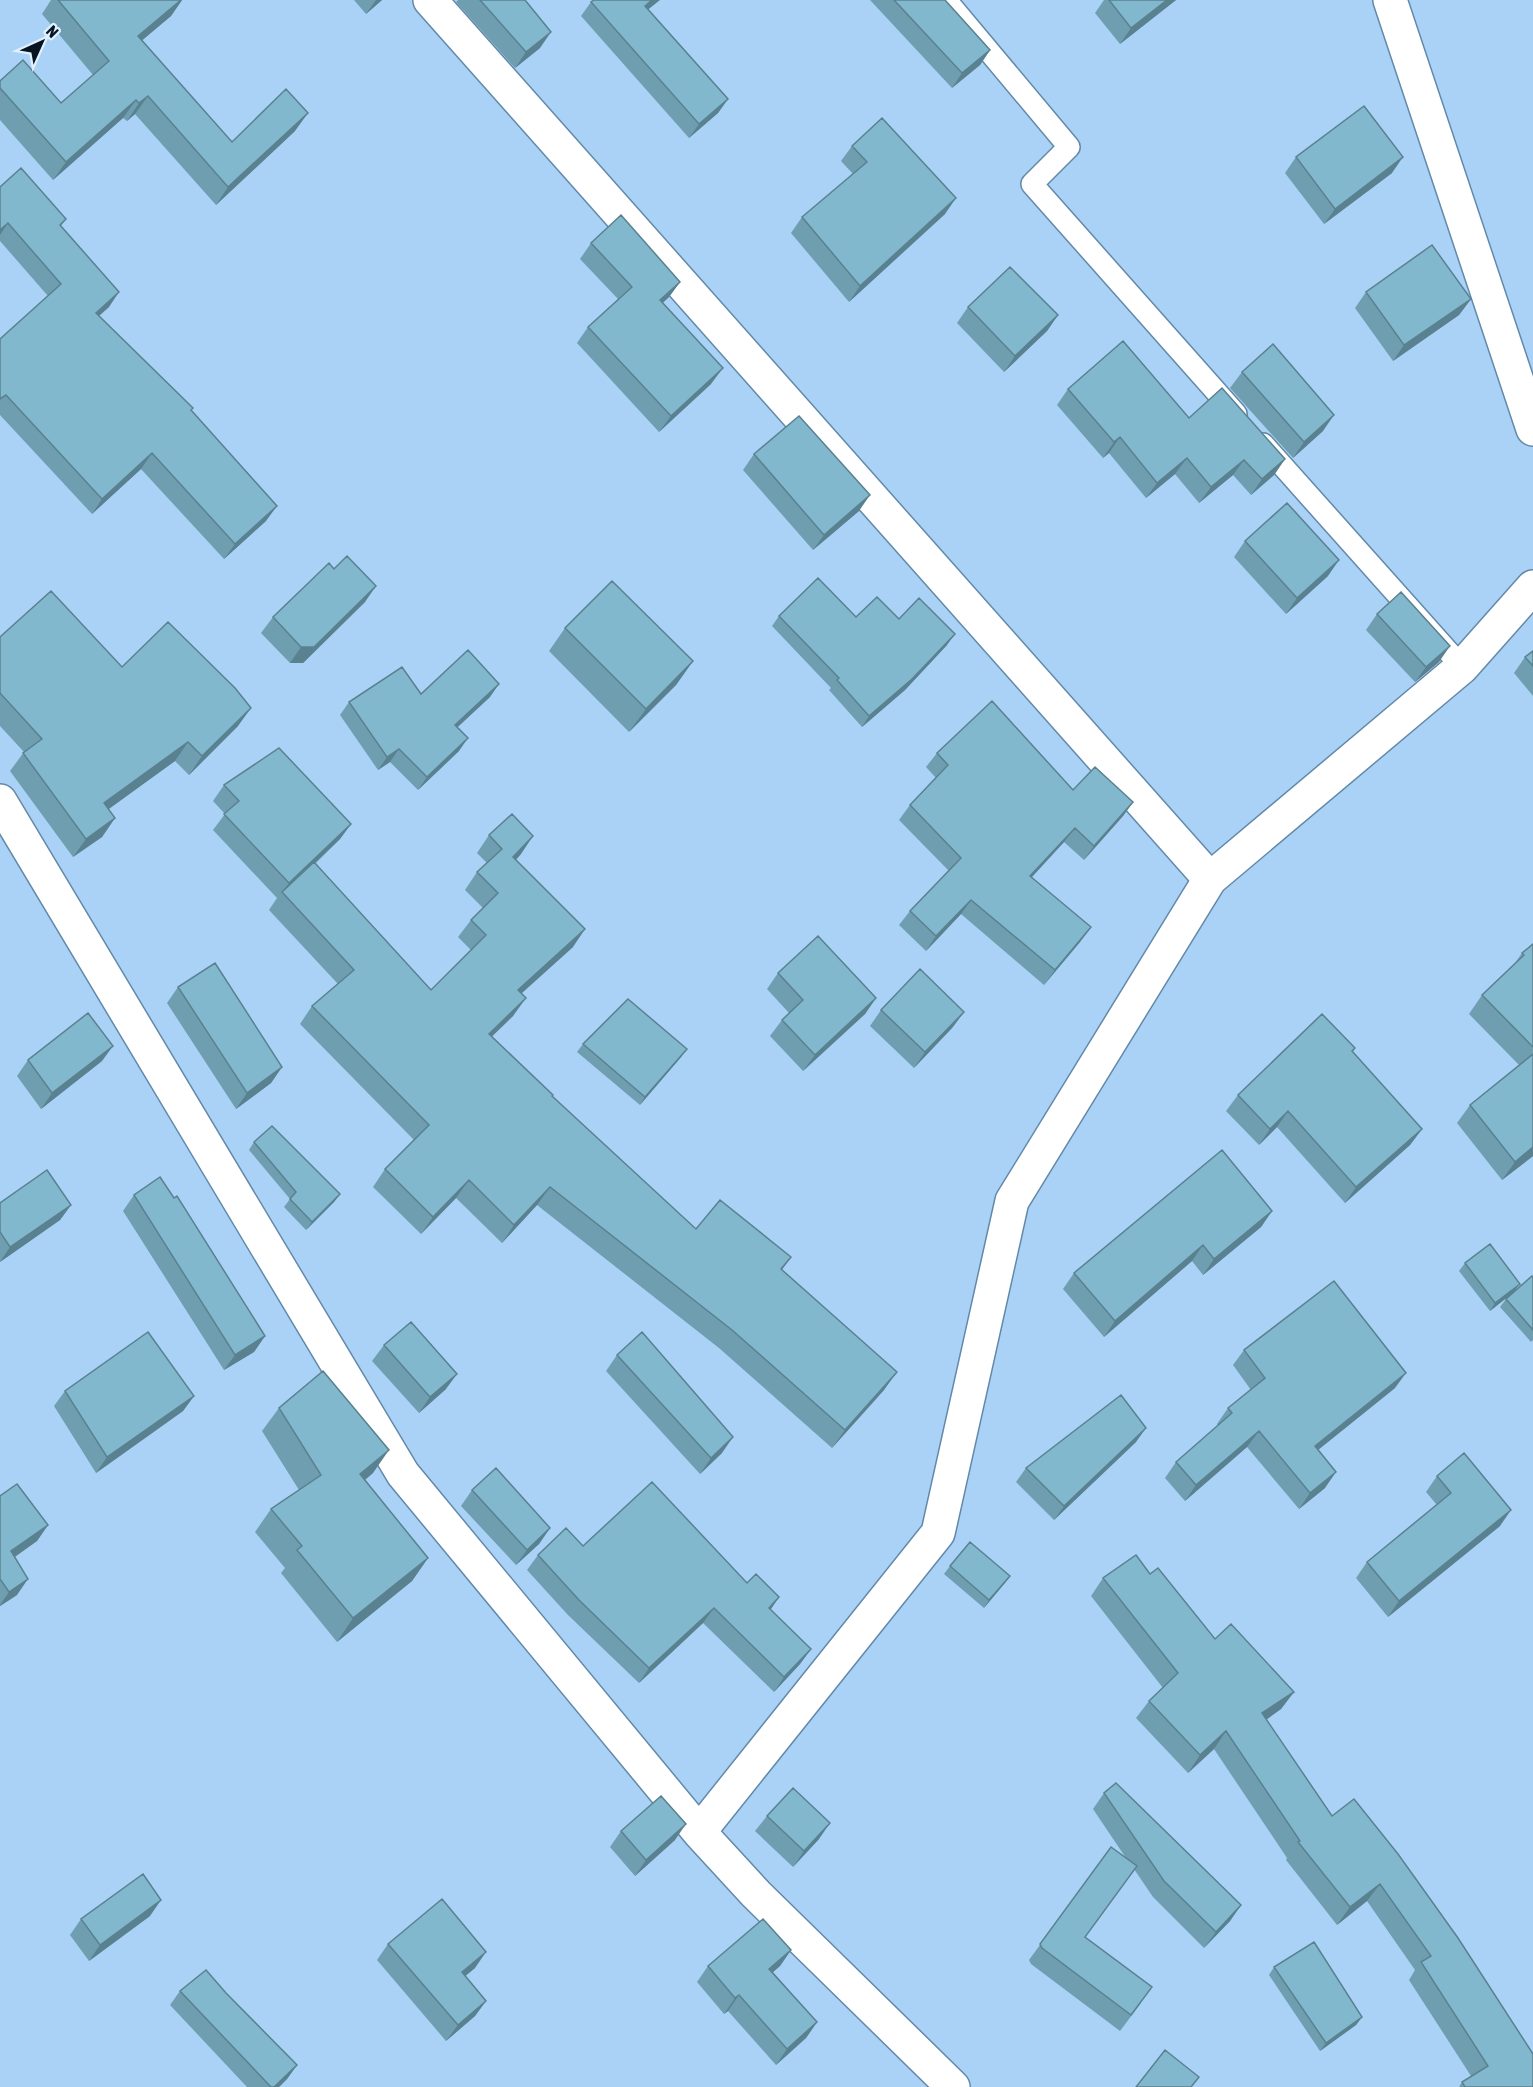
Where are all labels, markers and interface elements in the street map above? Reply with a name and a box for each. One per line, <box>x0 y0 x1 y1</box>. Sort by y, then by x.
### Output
north arrow <box>12 12 72 72</box>
text: N <box>43 22 62 41</box>

